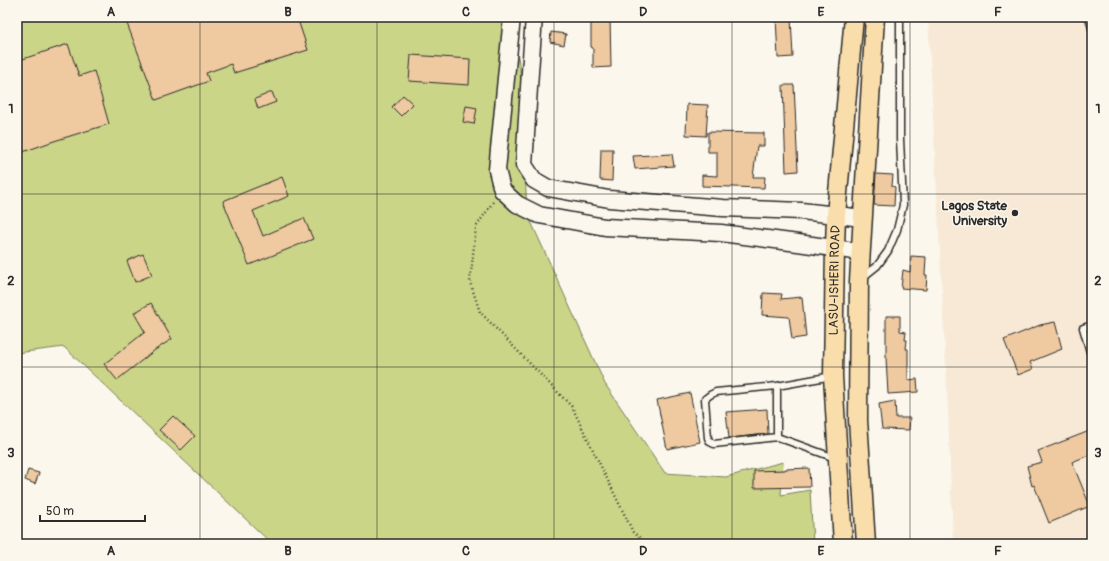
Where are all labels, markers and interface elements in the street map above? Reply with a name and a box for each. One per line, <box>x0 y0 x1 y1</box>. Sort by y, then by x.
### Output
text: A <box>107 4 116 20</box>
text: B <box>284 4 292 20</box>
text: C <box>462 4 470 20</box>
text: D <box>639 4 647 20</box>
text: E <box>818 4 825 20</box>
text: F <box>994 4 1002 20</box>
text: 1 <box>8 101 14 117</box>
text: 1 <box>1095 101 1101 117</box>
place label: Lagos State University <box>941 198 1008 229</box>
marker: Lagos State University <box>1010 208 1020 218</box>
street label: LASU-ISHERI ROAD <box>826 225 844 336</box>
text: 2 <box>7 273 15 289</box>
text: 2 <box>1094 273 1102 289</box>
text: 3 <box>7 445 15 461</box>
text: 3 <box>1094 445 1102 461</box>
scale bar <box>40 497 145 523</box>
text: 50 m <box>46 504 74 519</box>
text: A <box>107 543 116 559</box>
text: B <box>284 543 292 559</box>
text: C <box>462 543 470 559</box>
text: D <box>639 543 647 559</box>
text: E <box>818 543 825 559</box>
text: F <box>994 543 1002 559</box>

